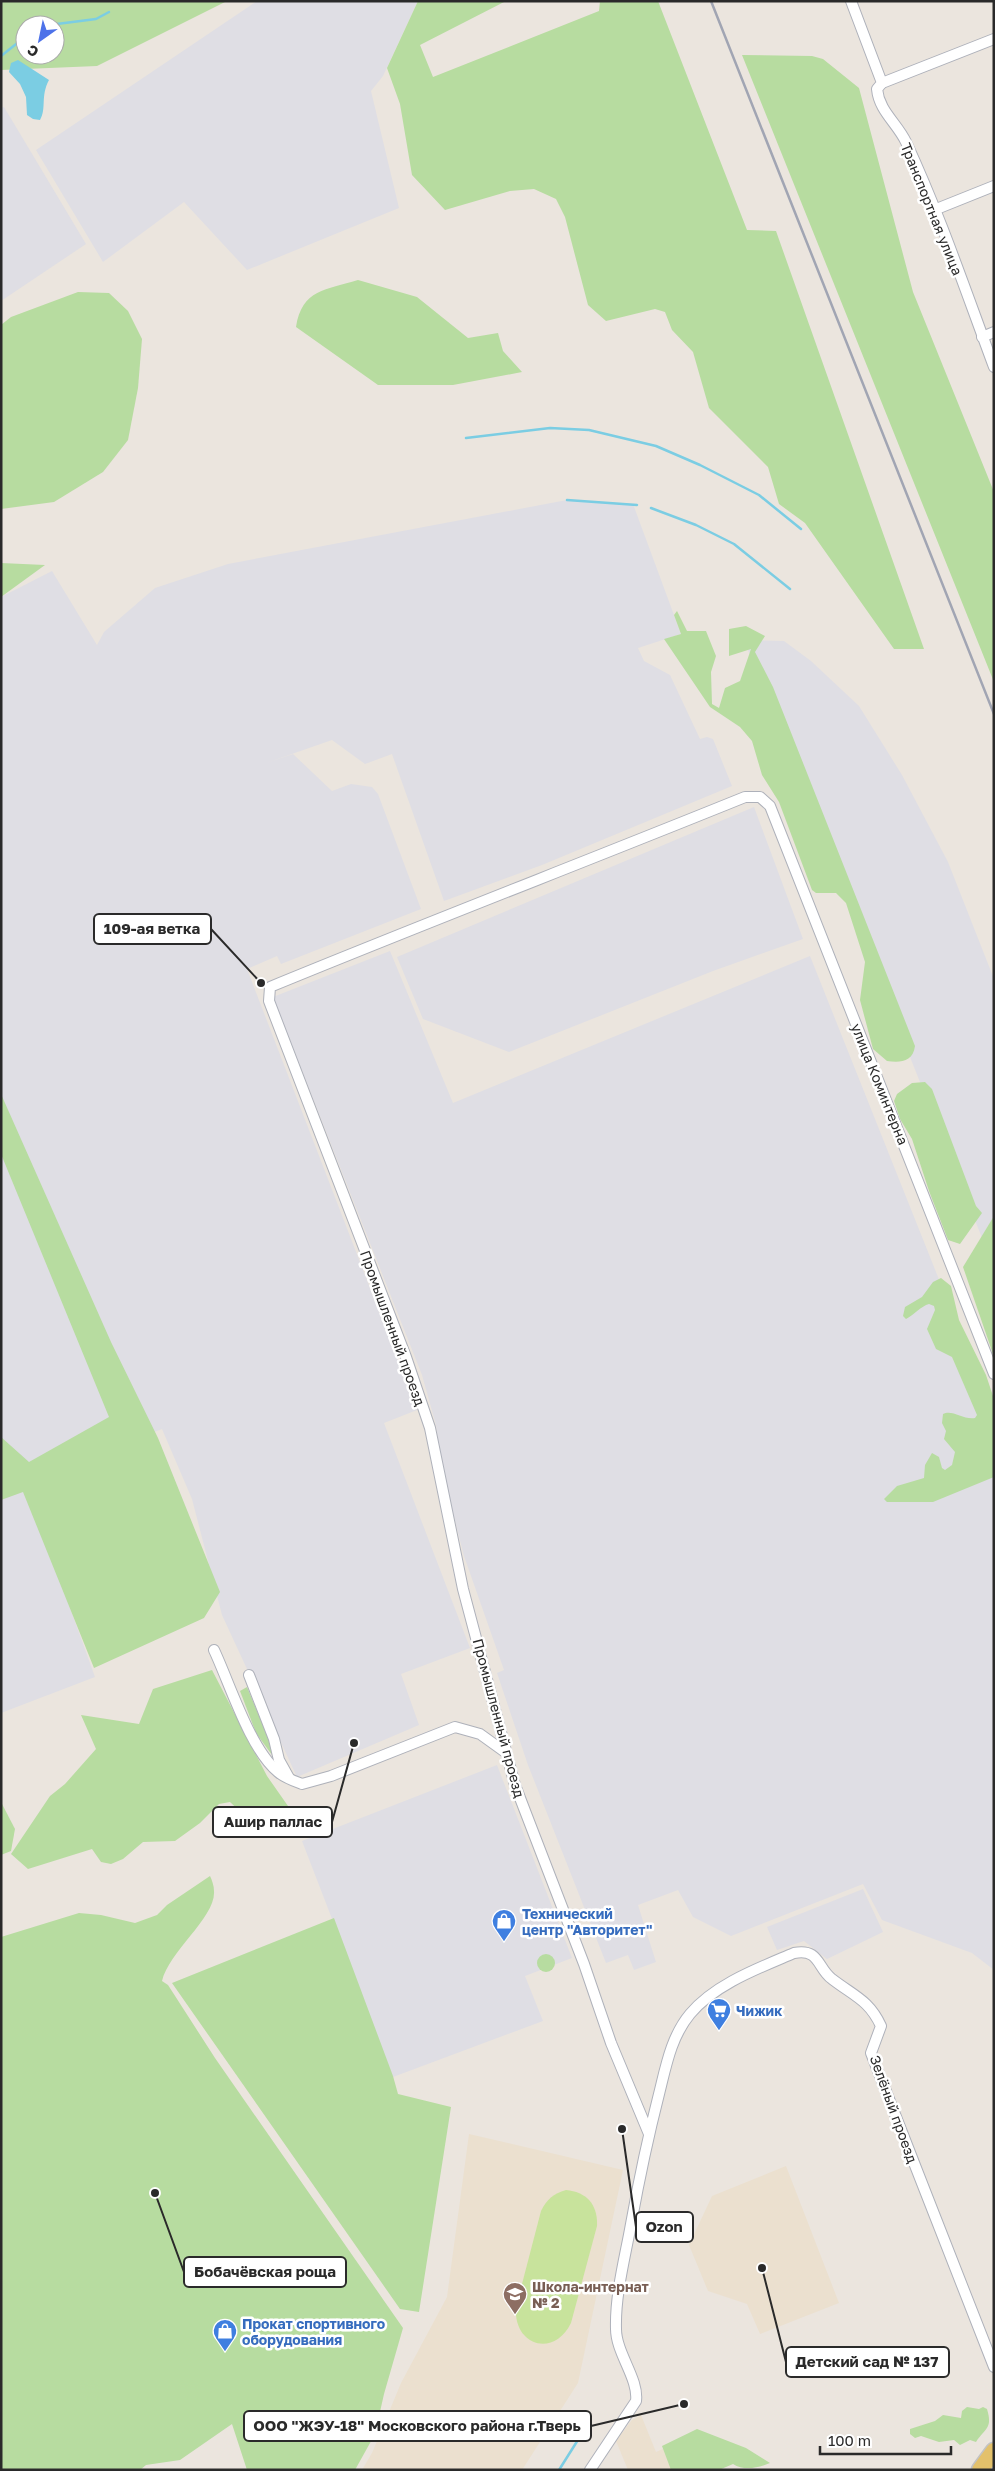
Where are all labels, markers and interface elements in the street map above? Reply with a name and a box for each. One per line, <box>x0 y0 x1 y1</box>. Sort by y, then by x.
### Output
north arrow <box>15 15 65 65</box>
text: С <box>24 41 41 61</box>
street label: Транспортная улица <box>898 140 966 278</box>
callout: 109-ая ветка <box>94 914 211 944</box>
text: 109-ая ветка <box>104 919 200 937</box>
street label: улица Коминтерна <box>848 1021 912 1147</box>
street label: Промышленный проезд <box>357 1248 429 1409</box>
street label: Промышленный проезд <box>470 1637 529 1800</box>
callout: Ашир паллас <box>213 1807 332 1837</box>
text: Ашир паллас <box>224 1812 323 1830</box>
place label: Технический центр "Авторитет" <box>522 1905 653 1938</box>
shop icon: Технический центр "Авторитет" <box>491 1908 517 1942</box>
supermarket icon: Чижик <box>706 1997 732 2031</box>
place label: Чижик <box>736 2002 782 2019</box>
street label: Зелёный проезд <box>867 2053 922 2166</box>
callout: Ozon <box>636 2212 693 2242</box>
text: Ozon <box>645 2217 683 2235</box>
callout: Бобачёвская роща <box>184 2257 346 2287</box>
text: Бобачёвская роща <box>194 2262 336 2280</box>
place label: Школа-интернат № 2 <box>532 2278 649 2311</box>
school or university icon: Школа-интернат № 2 <box>502 2281 528 2315</box>
place label: Прокат спортивного оборудования <box>242 2315 385 2348</box>
shop icon: Прокат спортивного оборудования <box>212 2318 238 2352</box>
callout: Детский сад № 137 <box>786 2347 949 2377</box>
text: Детский сад № 137 <box>796 2352 938 2370</box>
callout: ООО "ЖЭУ-18" Московского района г.Тверь <box>244 2411 591 2441</box>
text: ООО "ЖЭУ-18" Московского района г.Тверь <box>253 2416 581 2434</box>
scale bar <box>820 2424 951 2456</box>
text: 100 m <box>828 2431 871 2449</box>

